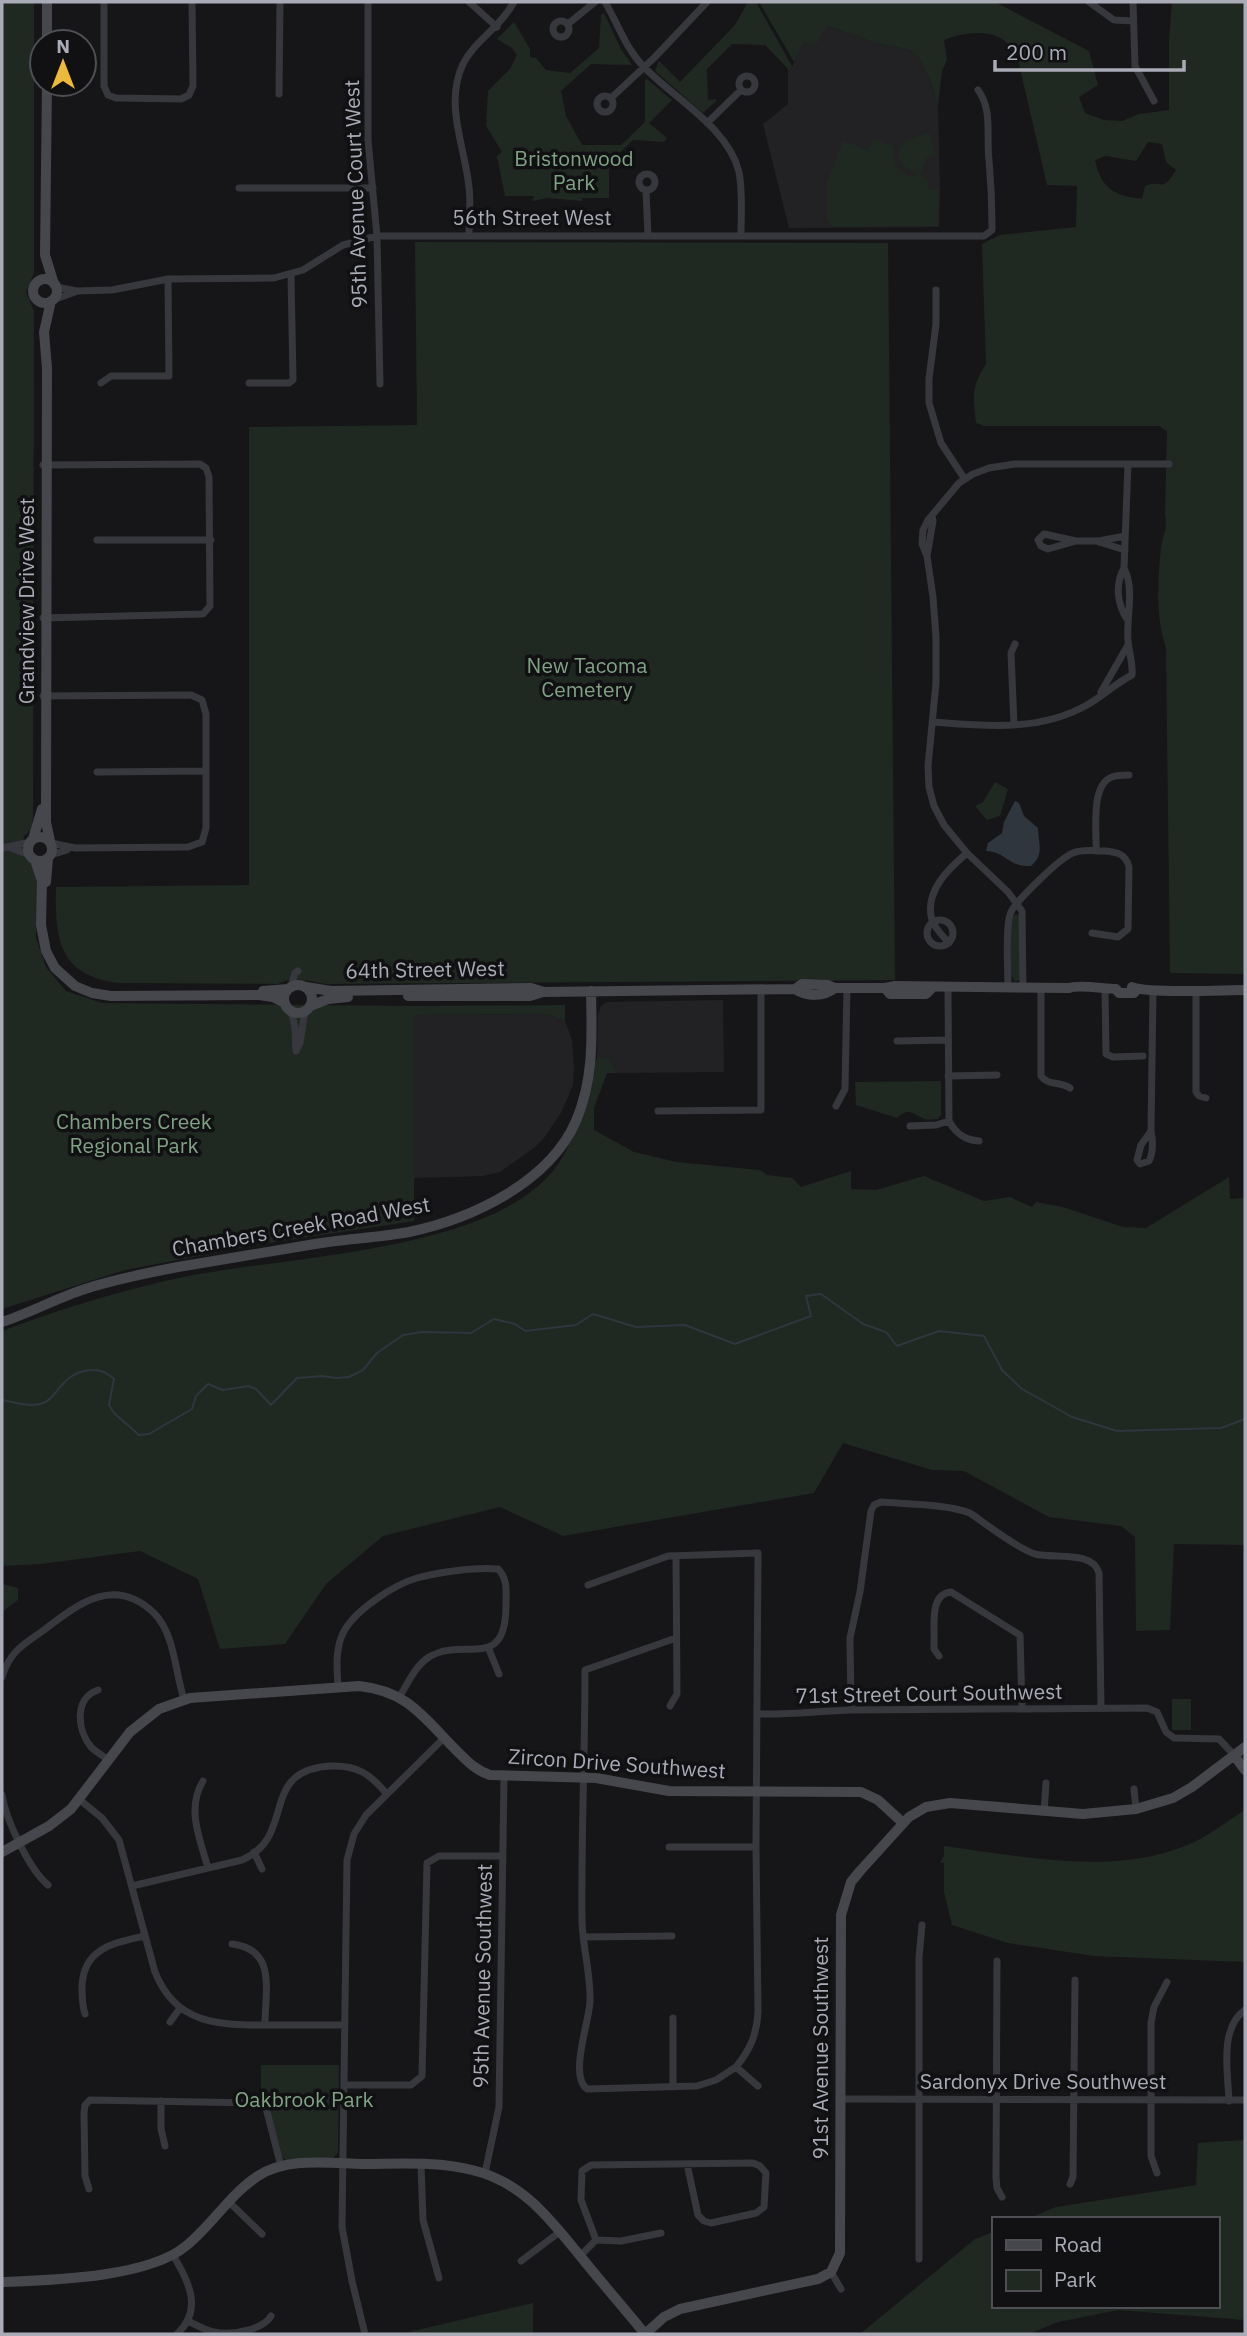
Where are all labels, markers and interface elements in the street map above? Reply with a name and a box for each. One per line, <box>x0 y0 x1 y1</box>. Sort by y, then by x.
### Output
north arrow <box>28 28 98 98</box>
scale bar <box>995 28 1184 72</box>
text: N <box>56 34 70 58</box>
text: 200 m <box>1006 38 1067 66</box>
street label: 95th Avenue Court West <box>337 79 373 309</box>
park label: Bristonwood Park <box>514 144 634 196</box>
street label: 56th Street West <box>452 203 612 231</box>
street label: Grandview Drive West <box>12 498 40 704</box>
park label: New Tacoma Cemetery <box>527 651 647 703</box>
street label: 64th Street West <box>345 954 505 984</box>
park label: Chambers Creek Regional Park <box>56 1107 212 1159</box>
street label: Chambers Creek Road West <box>170 1190 432 1263</box>
street label: 71st Street Court Southwest <box>795 1677 1063 1709</box>
street label: Zircon Drive Southwest <box>507 1741 727 1785</box>
street label: 95th Avenue Southwest <box>466 1863 498 2089</box>
street label: 91st Avenue Southwest <box>806 1937 834 2159</box>
street label: Sardonyx Drive Southwest <box>920 2067 1166 2095</box>
park label: Oakbrook Park <box>235 2085 373 2113</box>
legend <box>992 2217 1219 2308</box>
text: Road <box>1054 2230 1102 2258</box>
text: Park <box>1054 2265 1097 2293</box>

